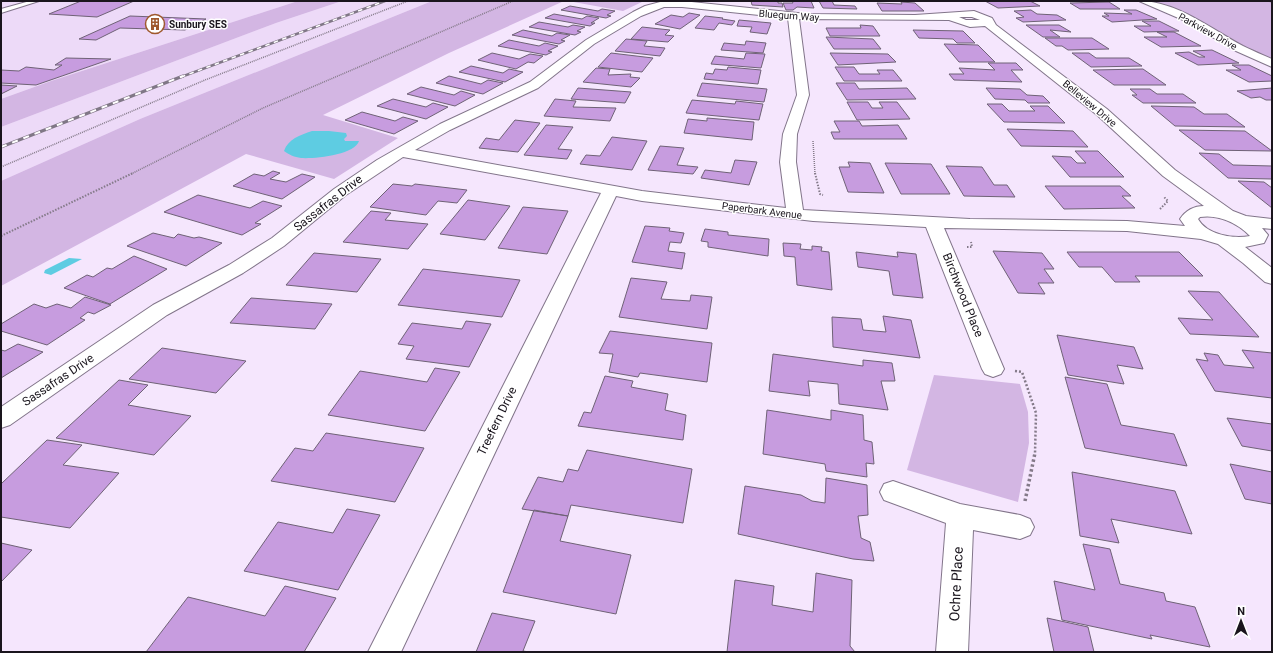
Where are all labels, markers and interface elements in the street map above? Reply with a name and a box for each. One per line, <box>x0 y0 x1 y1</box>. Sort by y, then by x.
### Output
street label: Bluegum Way <box>758 8 820 23</box>
street label: Parkview Drive <box>1177 11 1239 52</box>
building icon: Sunbury SES <box>144 13 166 35</box>
place label: Sunbury SES <box>169 19 227 30</box>
street label: Belleview Drive <box>1061 78 1119 129</box>
street label: Sassafras Drive <box>291 172 365 234</box>
street label: Paperbark Avenue <box>721 200 803 221</box>
street label: Birchwood Place <box>940 251 986 339</box>
street label: Sassafras Drive <box>20 351 96 409</box>
street label: Treefern Drive <box>474 384 520 458</box>
street label: Ochre Place <box>946 546 966 622</box>
north arrow <box>1221 601 1261 641</box>
text: N <box>1237 605 1245 618</box>

